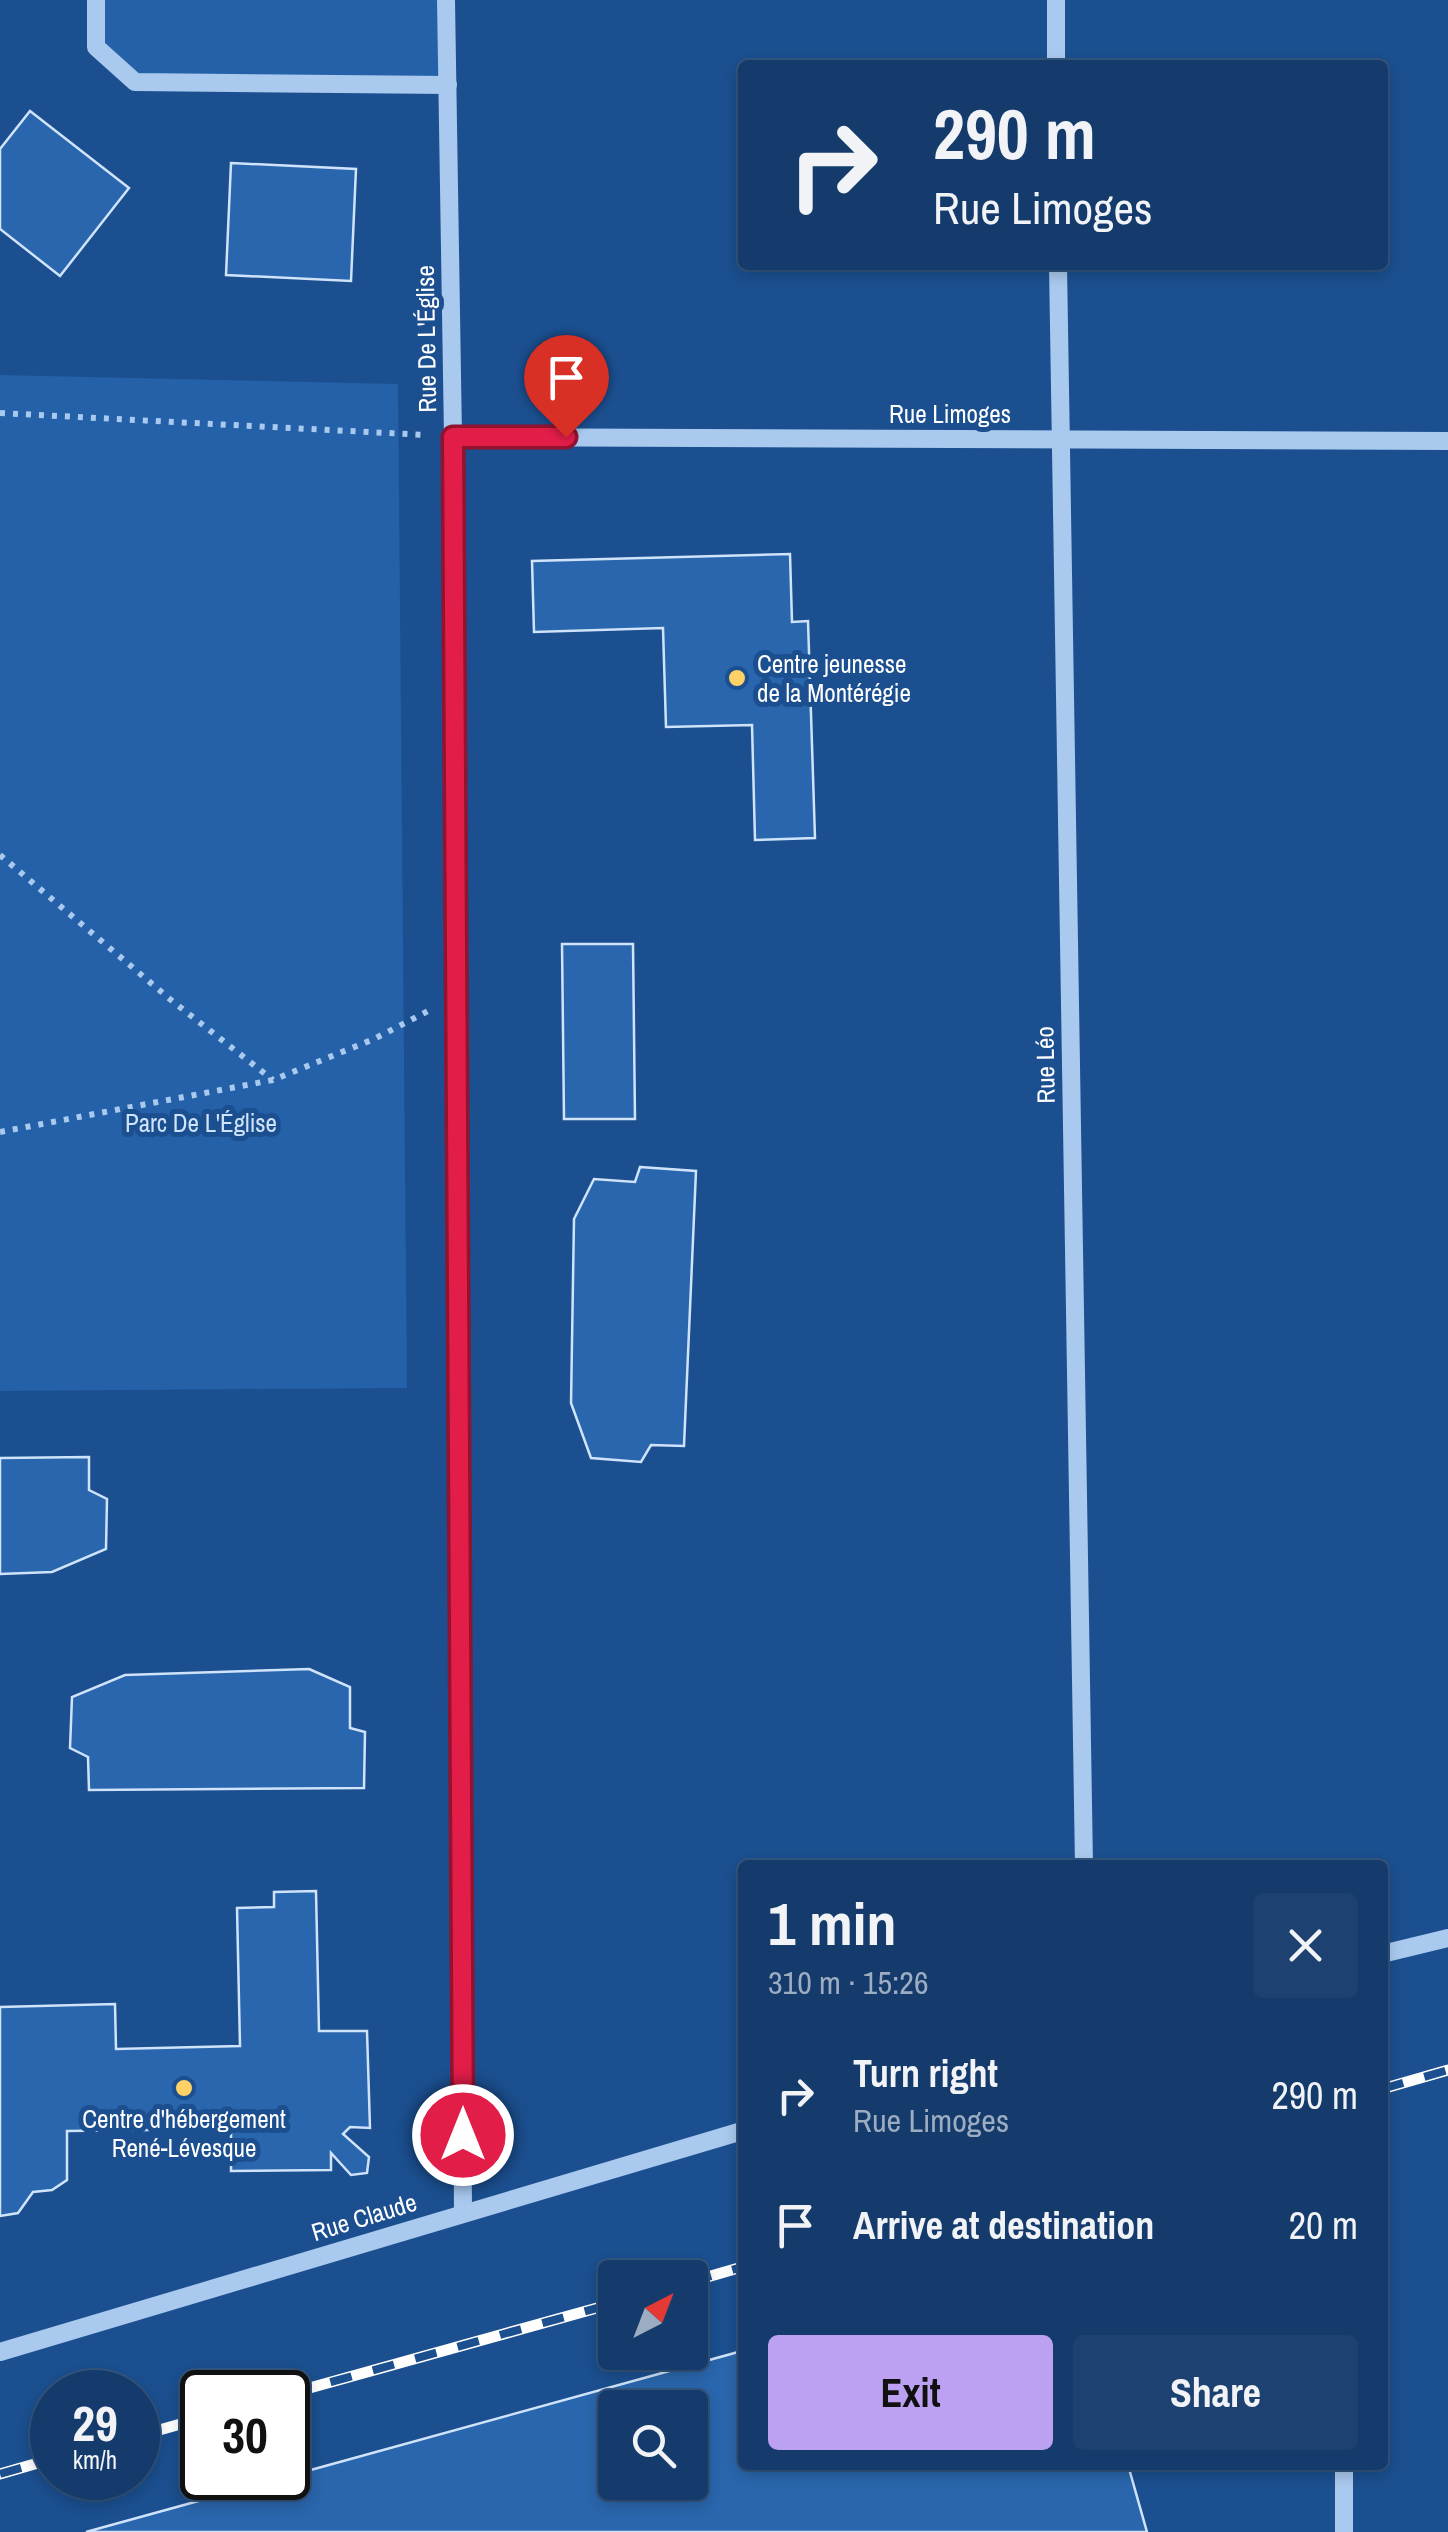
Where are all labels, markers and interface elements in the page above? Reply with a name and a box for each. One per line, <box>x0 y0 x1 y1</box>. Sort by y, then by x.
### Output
text: 290 m <box>933 87 1096 181</box>
icon: right <box>768 100 898 230</box>
text: Rue Limoges <box>933 177 1152 238</box>
street label: Rue De L'Église <box>408 265 444 413</box>
pin <box>524 335 609 438</box>
icon: arrive <box>539 350 594 405</box>
street label: Rue Limoges <box>889 397 1011 431</box>
place label: Centre jeunesse de la Montérégie <box>757 647 911 710</box>
marker: Centre jeunesse de la Montérégie <box>726 667 748 689</box>
street label: Rue Léo <box>1027 1026 1063 1104</box>
park label: Parc De L'Église <box>125 1106 277 1140</box>
text: 1 min <box>768 1883 897 1964</box>
button: close <box>1253 1893 1358 1998</box>
text: 310 m · 15:26 <box>768 1961 928 2004</box>
text: Turn right <box>853 2048 998 2099</box>
icon: right <box>768 2068 823 2123</box>
text: 290 m <box>1271 2070 1358 2121</box>
marker: Centre d'hébergement René-Lévesque <box>173 2077 195 2099</box>
position arrow <box>411 2083 515 2187</box>
text: Rue Limoges <box>853 2099 1009 2142</box>
place label: Centre d'hébergement René-Lévesque <box>82 2102 286 2165</box>
street label: Rue Claude <box>307 2185 421 2249</box>
icon: arrive <box>768 2198 823 2253</box>
text: Arrive at destination <box>853 2200 1154 2251</box>
text: 20 m <box>1289 2200 1358 2251</box>
north arrow <box>598 2260 708 2370</box>
map controls <box>598 2260 708 2500</box>
button: Exit <box>768 2335 1053 2450</box>
button: Share <box>1073 2335 1358 2450</box>
speed limit sign: 30 <box>180 2370 310 2500</box>
text: 29 <box>72 2389 118 2457</box>
button: search <box>598 2390 708 2500</box>
text: km/h <box>73 2443 117 2477</box>

